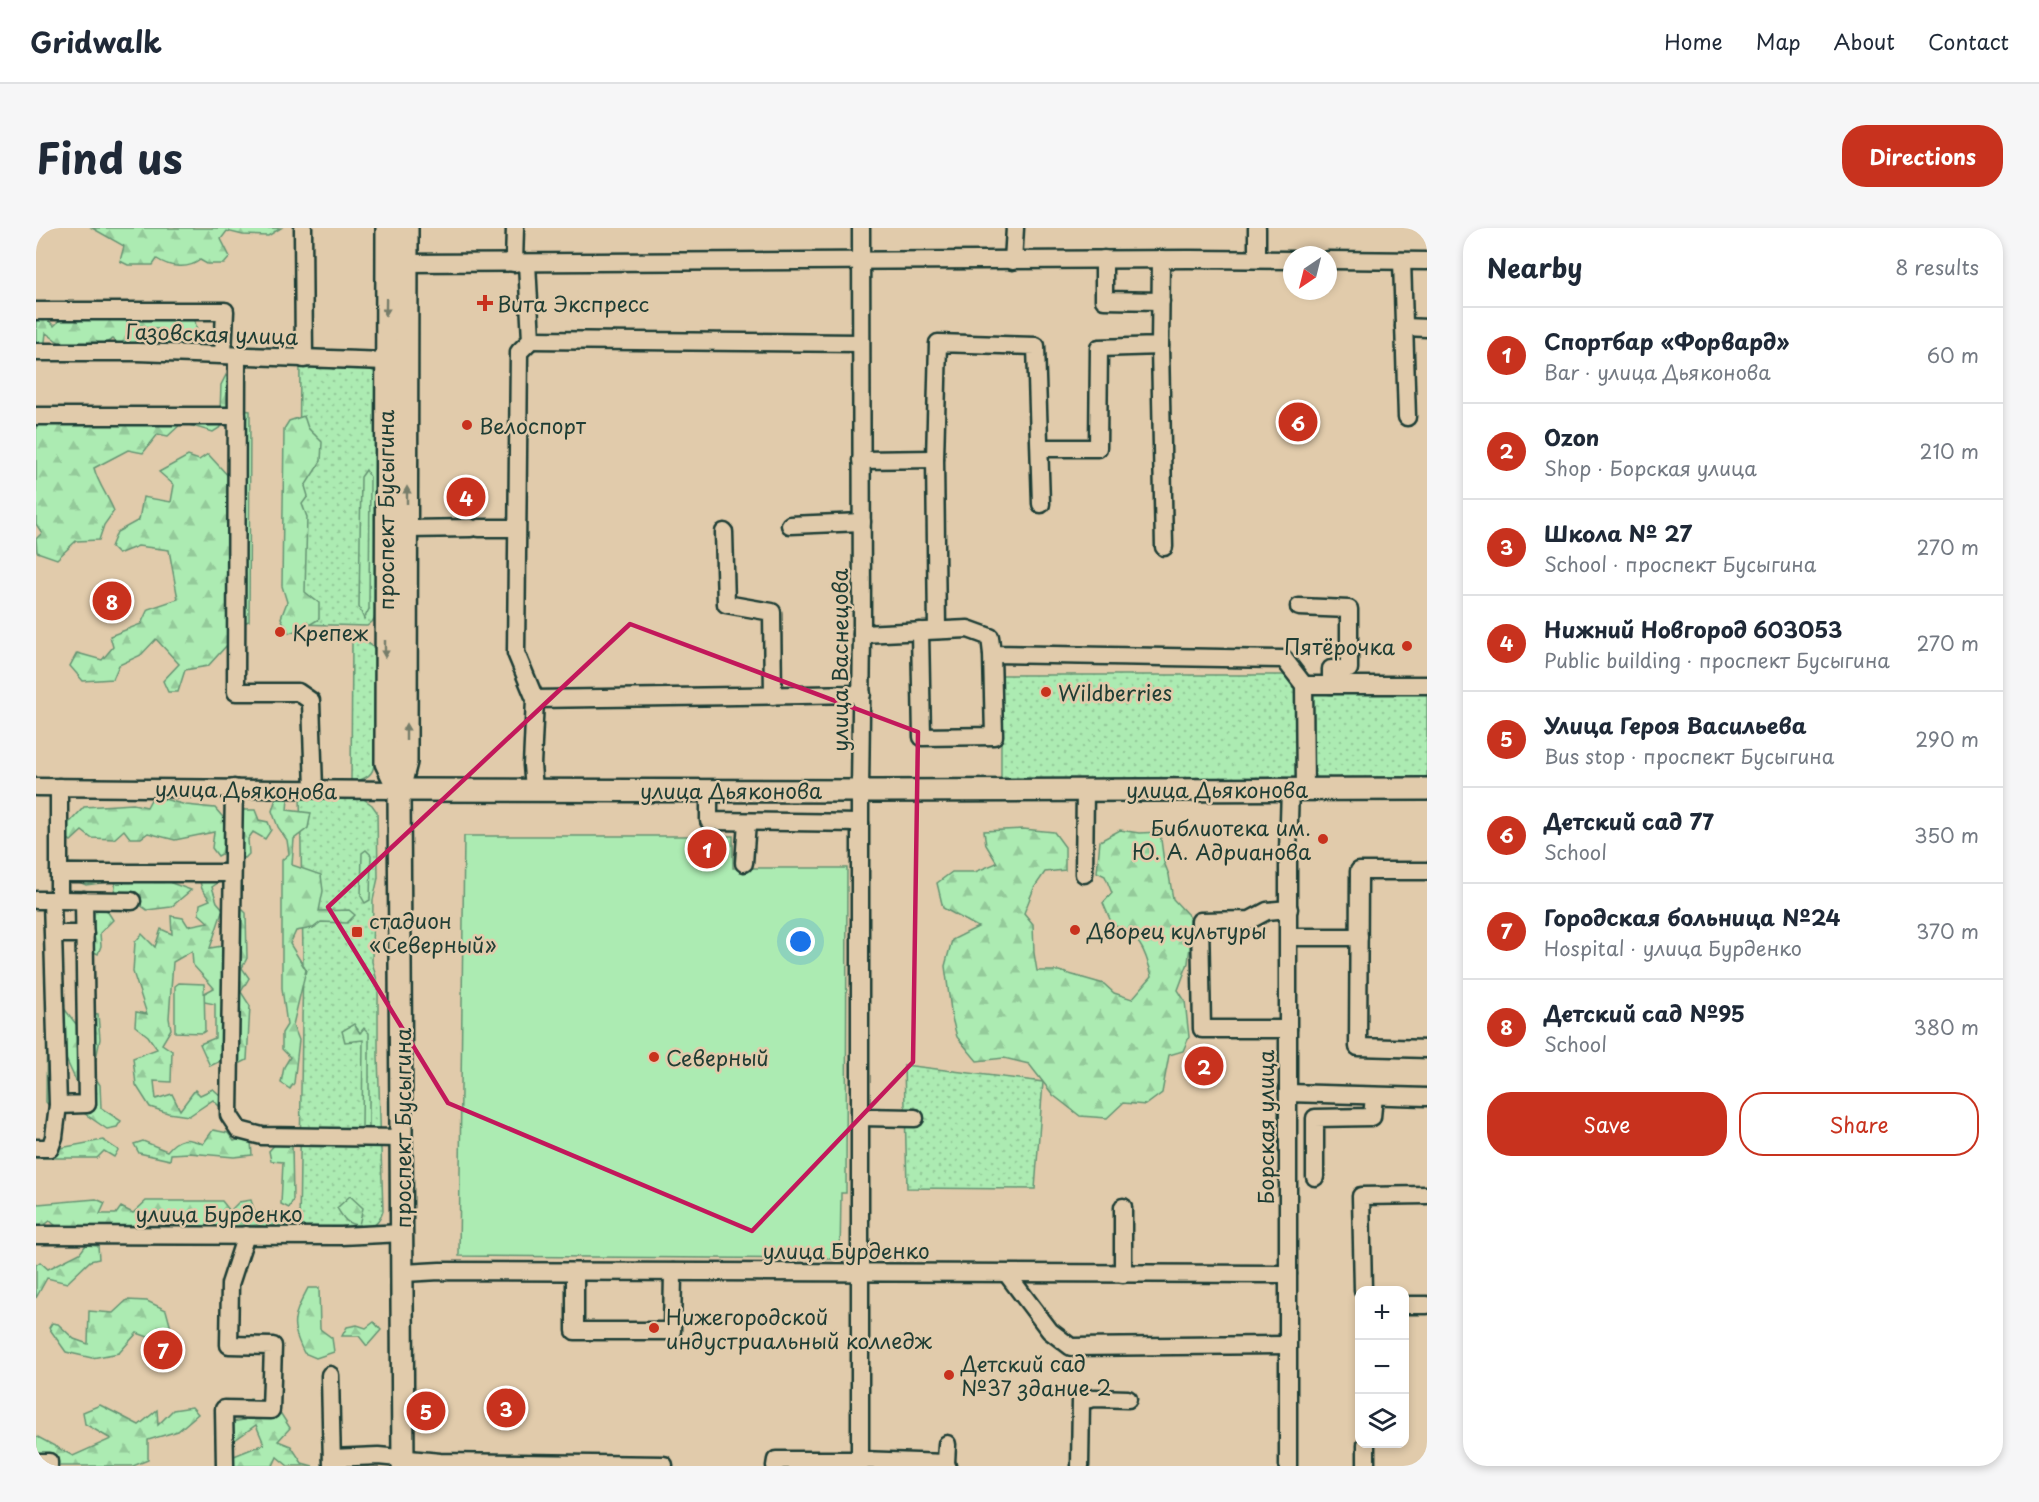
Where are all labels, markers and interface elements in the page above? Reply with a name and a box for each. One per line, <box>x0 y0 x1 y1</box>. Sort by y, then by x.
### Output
text: Gridwalk <box>30 20 162 63</box>
text: Home <box>1664 25 1723 57</box>
text: Map <box>1756 25 1801 57</box>
text: About <box>1834 25 1895 57</box>
text: Contact <box>1928 25 2009 57</box>
text: Find us <box>36 125 183 188</box>
button: Directions <box>1842 125 2003 187</box>
north arrow <box>1283 246 1337 300</box>
text: Nearby <box>1487 248 1582 287</box>
text: 8 results <box>1895 252 1979 282</box>
place label: Вита Экспресс <box>497 287 650 319</box>
marker: Вита Экспресс <box>478 296 492 310</box>
one-way arrow <box>381 298 391 317</box>
street label: Газовская улица <box>125 314 300 352</box>
text: Спортбар «Форвард» <box>1544 324 1789 357</box>
text: 1 <box>1502 340 1511 370</box>
text: 60 m <box>1927 340 1979 370</box>
text: Bar · улица Дьяконова <box>1544 357 1771 387</box>
pin: 6 <box>1278 400 1318 444</box>
street label: проспект Бусыгина <box>369 409 401 610</box>
place label: Велоспорт <box>479 409 587 441</box>
marker: Велоспорт <box>460 418 474 432</box>
text: Ozon <box>1544 420 1599 453</box>
text: 2 <box>1499 436 1514 466</box>
text: 210 m <box>1920 436 1979 466</box>
text: Shop · Борская улица <box>1544 453 1757 483</box>
pin: 4 <box>446 474 486 520</box>
one-way arrow <box>402 486 412 505</box>
text: Школа № 27 <box>1544 516 1692 549</box>
text: 3 <box>1500 532 1513 562</box>
text: 270 m <box>1916 532 1979 562</box>
text: School · проспект Бусыгина <box>1544 549 1816 579</box>
street label: улица Васнецова <box>823 568 855 752</box>
pin: 8 <box>92 578 132 623</box>
text: Нижний Новгород 603053 <box>1544 612 1842 645</box>
place label: Крепеж <box>292 616 369 648</box>
marker: Крепеж <box>273 625 287 639</box>
text: 4 <box>1500 628 1513 658</box>
text: 270 m <box>1916 628 1979 658</box>
place label: Пятёрочка <box>1284 630 1396 662</box>
marker: Пятёрочка <box>1400 639 1414 653</box>
one-way arrow <box>380 640 390 659</box>
text: Public building · проспект Бусыгина <box>1544 645 1890 675</box>
place label: Wildberries <box>1058 676 1172 708</box>
marker: Wildberries <box>1039 685 1053 699</box>
text: Улица Героя Васильева <box>1544 708 1807 741</box>
one-way arrow <box>401 723 411 742</box>
text: 5 <box>1500 724 1513 754</box>
text: 290 m <box>1915 724 1979 754</box>
text: Bus stop · проспект Бусыгина <box>1544 741 1834 771</box>
street label: улица Дьяконова <box>155 771 337 807</box>
street label: улица Дьяконова <box>1126 773 1308 805</box>
street label: улица Дьяконова <box>640 774 822 806</box>
text: Детский сад 77 <box>1544 804 1714 837</box>
place label: Библиотека им. Ю. А. Адрианова <box>1132 811 1311 867</box>
text: 6 <box>1499 820 1514 850</box>
text: 350 m <box>1914 820 1979 850</box>
pin: 1 <box>688 826 726 872</box>
marker: Библиотека им. Ю. А. Адрианова <box>1316 832 1330 846</box>
text: School <box>1544 837 1607 867</box>
text: Городская больница №24 <box>1544 900 1841 933</box>
place label: стадион «Северный» <box>369 904 496 960</box>
place label: Дворец культуры <box>1086 914 1267 946</box>
text: 7 <box>1501 916 1512 946</box>
text: 370 m <box>1916 916 1979 946</box>
marker: Дворец культуры <box>1068 923 1082 937</box>
marker: стадион «Северный» <box>350 925 364 939</box>
your location <box>786 927 815 956</box>
text: Hospital · улица Бурденко <box>1544 933 1802 963</box>
text: Детский сад №95 <box>1544 996 1745 1029</box>
text: 8 <box>1500 1012 1513 1042</box>
text: 380 m <box>1913 1012 1979 1042</box>
street label: проспект Бусыгина <box>386 1027 418 1228</box>
text: School <box>1544 1029 1607 1059</box>
place label: Северный <box>666 1041 769 1073</box>
pin: 2 <box>1184 1044 1224 1088</box>
street label: Борская улица <box>1249 1049 1281 1204</box>
marker: Северный <box>647 1050 661 1064</box>
button: Save <box>1487 1092 1727 1156</box>
button: Share <box>1739 1092 1979 1156</box>
street label: улица Бурденко <box>135 1197 303 1229</box>
street label: улица Бурденко <box>762 1234 930 1266</box>
map controls <box>1355 1286 1409 1448</box>
button: + <box>1355 1286 1409 1340</box>
place label: Нижегородской индустриальный колледж <box>666 1300 933 1356</box>
marker: Нижегородской индустриальный колледж <box>647 1321 661 1335</box>
pin: 7 <box>144 1328 182 1372</box>
button: − <box>1355 1340 1409 1394</box>
place label: Детский сад №37 здание 2 <box>960 1347 1111 1403</box>
marker: Детский сад №37 здание 2 <box>942 1368 956 1382</box>
pin: 3 <box>486 1386 526 1430</box>
pin: 5 <box>406 1388 446 1434</box>
button: layers <box>1355 1394 1409 1448</box>

